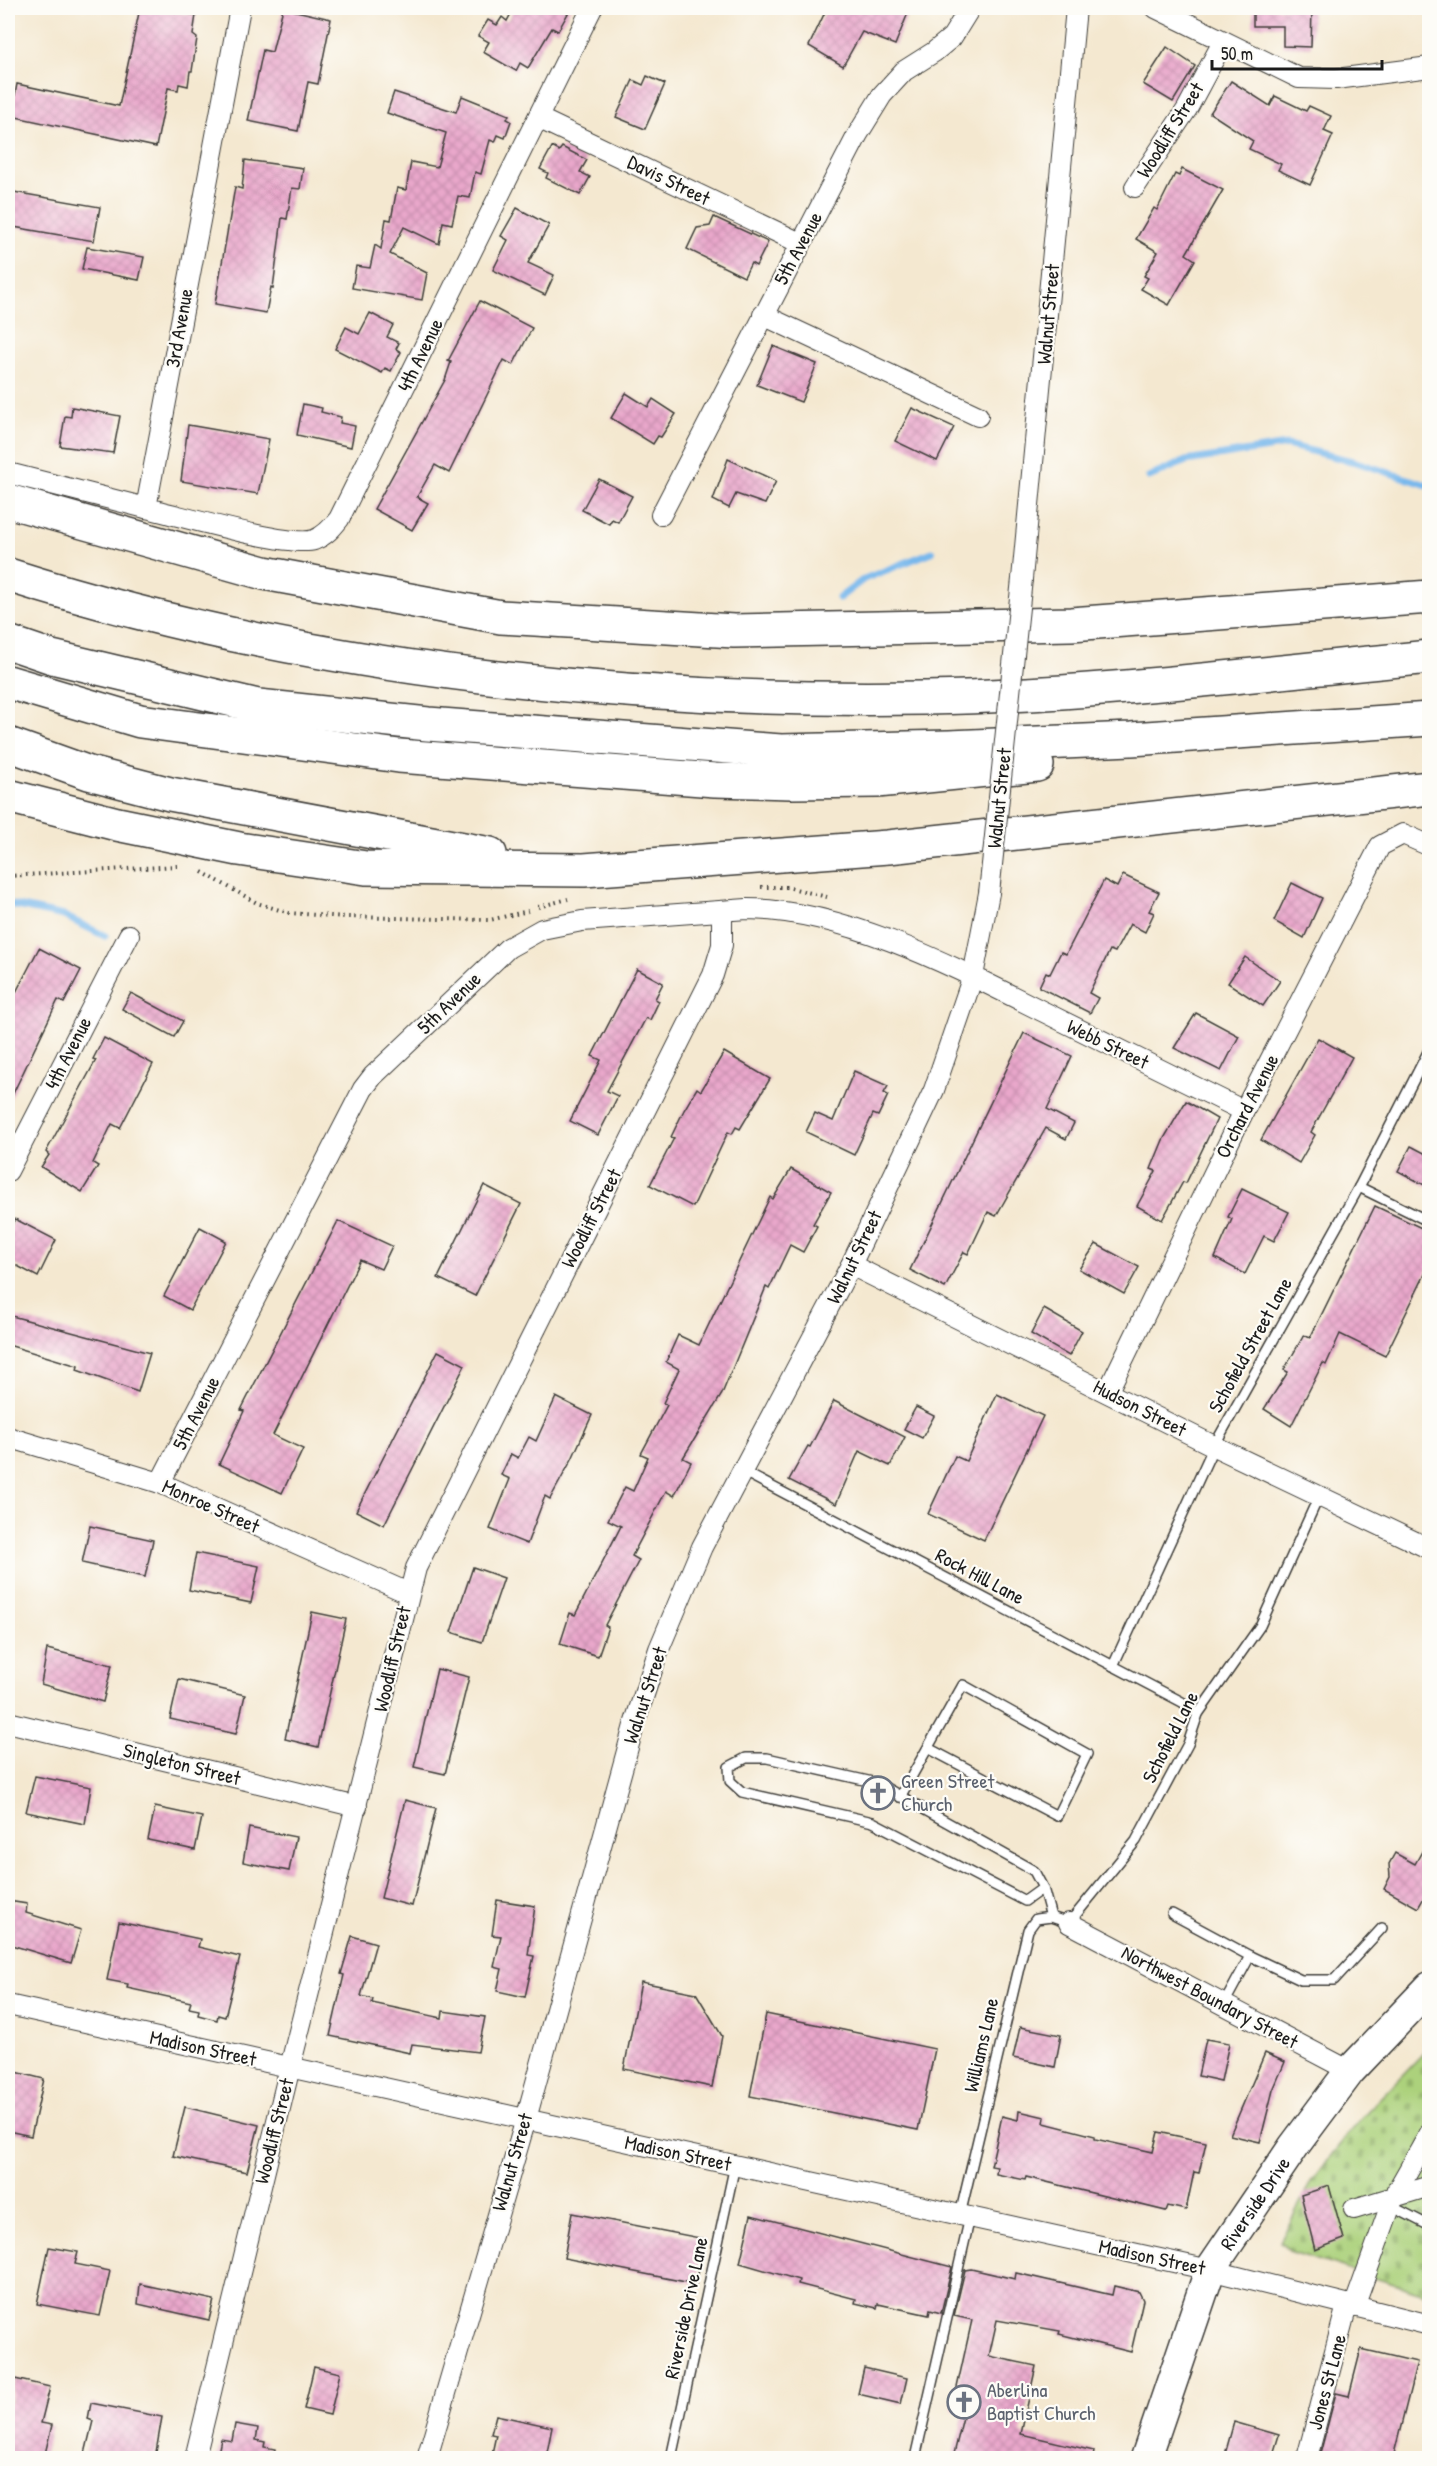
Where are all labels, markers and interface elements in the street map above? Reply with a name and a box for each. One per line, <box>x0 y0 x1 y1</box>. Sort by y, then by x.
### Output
scale bar <box>1212 33 1382 71</box>
text: 50 m <box>1221 41 1253 66</box>
street label: Woodliff Street <box>1130 76 1210 183</box>
street label: Davis Street <box>623 148 716 212</box>
street label: 5th Avenue <box>767 206 828 289</box>
street label: Walnut Street <box>1030 262 1065 365</box>
street label: 3rd Avenue <box>158 286 199 370</box>
street label: 4th Avenue <box>390 314 449 396</box>
street label: Walnut Street <box>980 745 1017 849</box>
street label: 5th Avenue <box>411 965 486 1040</box>
street label: 4th Avenue <box>38 1012 97 1094</box>
street label: Webb Street <box>1063 1012 1155 1075</box>
street label: Orchard Avenue <box>1209 1049 1284 1163</box>
street label: Woodliff Street <box>554 1163 628 1272</box>
street label: Walnut Street <box>819 1205 888 1308</box>
street label: Schofield Street Lane <box>1201 1272 1298 1417</box>
street label: 5th Avenue <box>166 1371 226 1454</box>
street label: Hudson Street <box>1089 1373 1192 1443</box>
street label: Monroe Street <box>158 1472 265 1539</box>
street label: Rock Hill Lane <box>931 1541 1029 1610</box>
street label: Woodliff Street <box>366 1602 417 1714</box>
street label: Walnut Street <box>616 1642 673 1747</box>
street label: Schofield Lane <box>1135 1686 1204 1787</box>
street label: Singleton Street <box>121 1736 245 1791</box>
place label: Green Street Church <box>901 1767 996 1817</box>
church icon: Green Street Church <box>860 1775 896 1811</box>
street label: Northwest Boundary Street <box>1117 1939 1304 2055</box>
street label: Williams Lane <box>957 1995 1004 2095</box>
street label: Madison Street <box>147 2023 260 2072</box>
street label: Woodliff Street <box>247 2074 300 2186</box>
street label: Walnut Street <box>485 2109 539 2214</box>
street label: Madison Street <box>622 2128 735 2177</box>
street label: Riverside Drive <box>1213 2151 1296 2255</box>
street label: Madison Street <box>1096 2232 1209 2281</box>
street label: Riverside Drive Lane <box>657 2234 714 2381</box>
street label: Jones St Lane <box>1301 2331 1352 2433</box>
place label: Aberlina Baptist Church <box>987 2376 1095 2426</box>
church icon: Aberlina Baptist Church <box>946 2384 982 2420</box>

